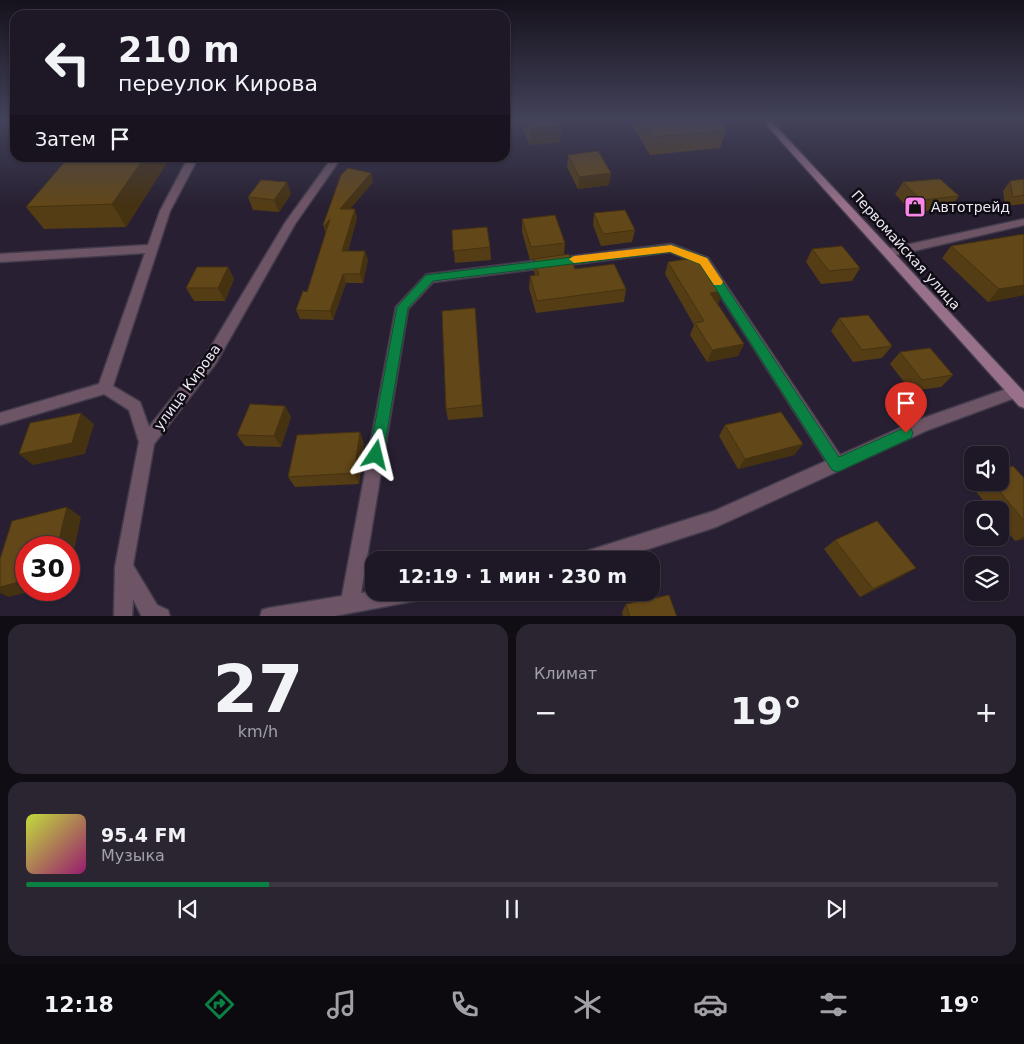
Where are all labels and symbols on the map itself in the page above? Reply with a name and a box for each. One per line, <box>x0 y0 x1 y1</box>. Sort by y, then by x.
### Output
street label: Первомайская улица <box>848 187 964 313</box>
shop icon: Автотрейд <box>903 195 927 219</box>
place label: Автотрейд <box>931 199 1010 215</box>
street label: улица Кирова <box>150 341 224 433</box>
pin <box>885 382 927 433</box>
position arrow <box>349 428 401 480</box>
speed limit sign: 30 <box>15 536 80 601</box>

